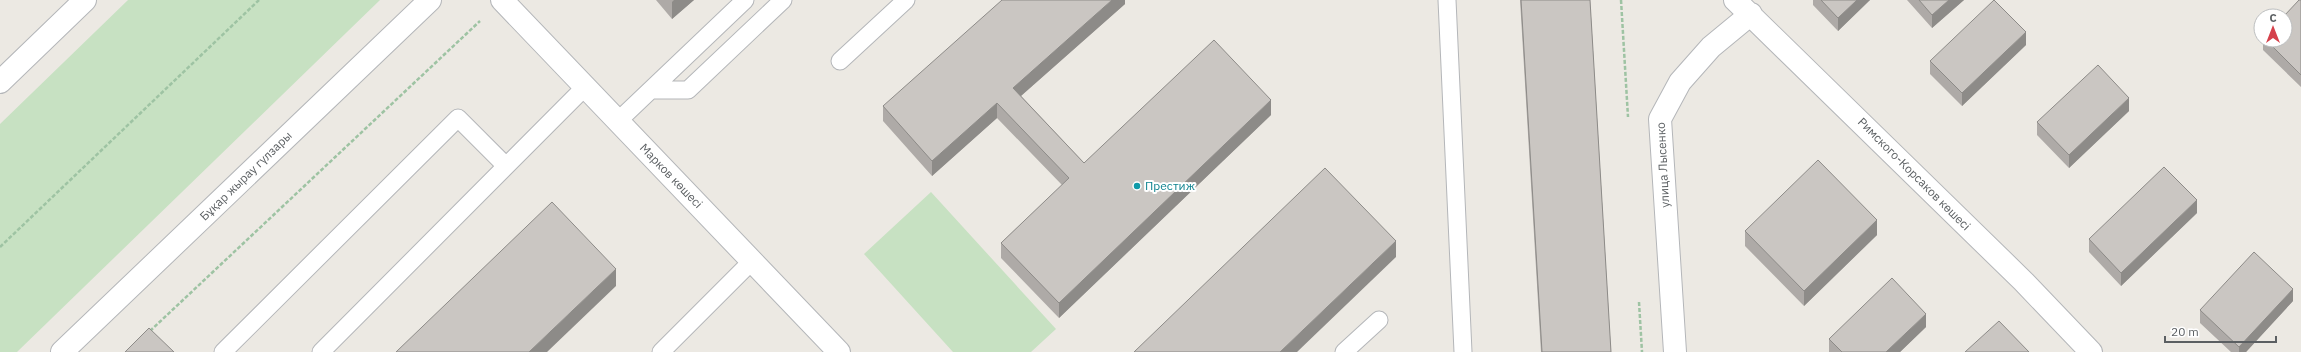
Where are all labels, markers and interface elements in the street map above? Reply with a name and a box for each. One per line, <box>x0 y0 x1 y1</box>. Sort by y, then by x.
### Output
north arrow <box>2253 8 2293 48</box>
text: С <box>2269 11 2277 25</box>
street label: Римского-Корсаков көшесі <box>1855 114 1974 233</box>
street label: улица Лысенко <box>1653 122 1672 208</box>
street label: Бұқар жырау гүлзары <box>197 128 295 223</box>
street label: Марков көшесі <box>637 140 706 211</box>
place label: Престиж <box>1145 178 1195 193</box>
marker: Престиж <box>1132 181 1142 191</box>
scale bar <box>2165 318 2276 344</box>
text: 20 m <box>2171 324 2199 339</box>

